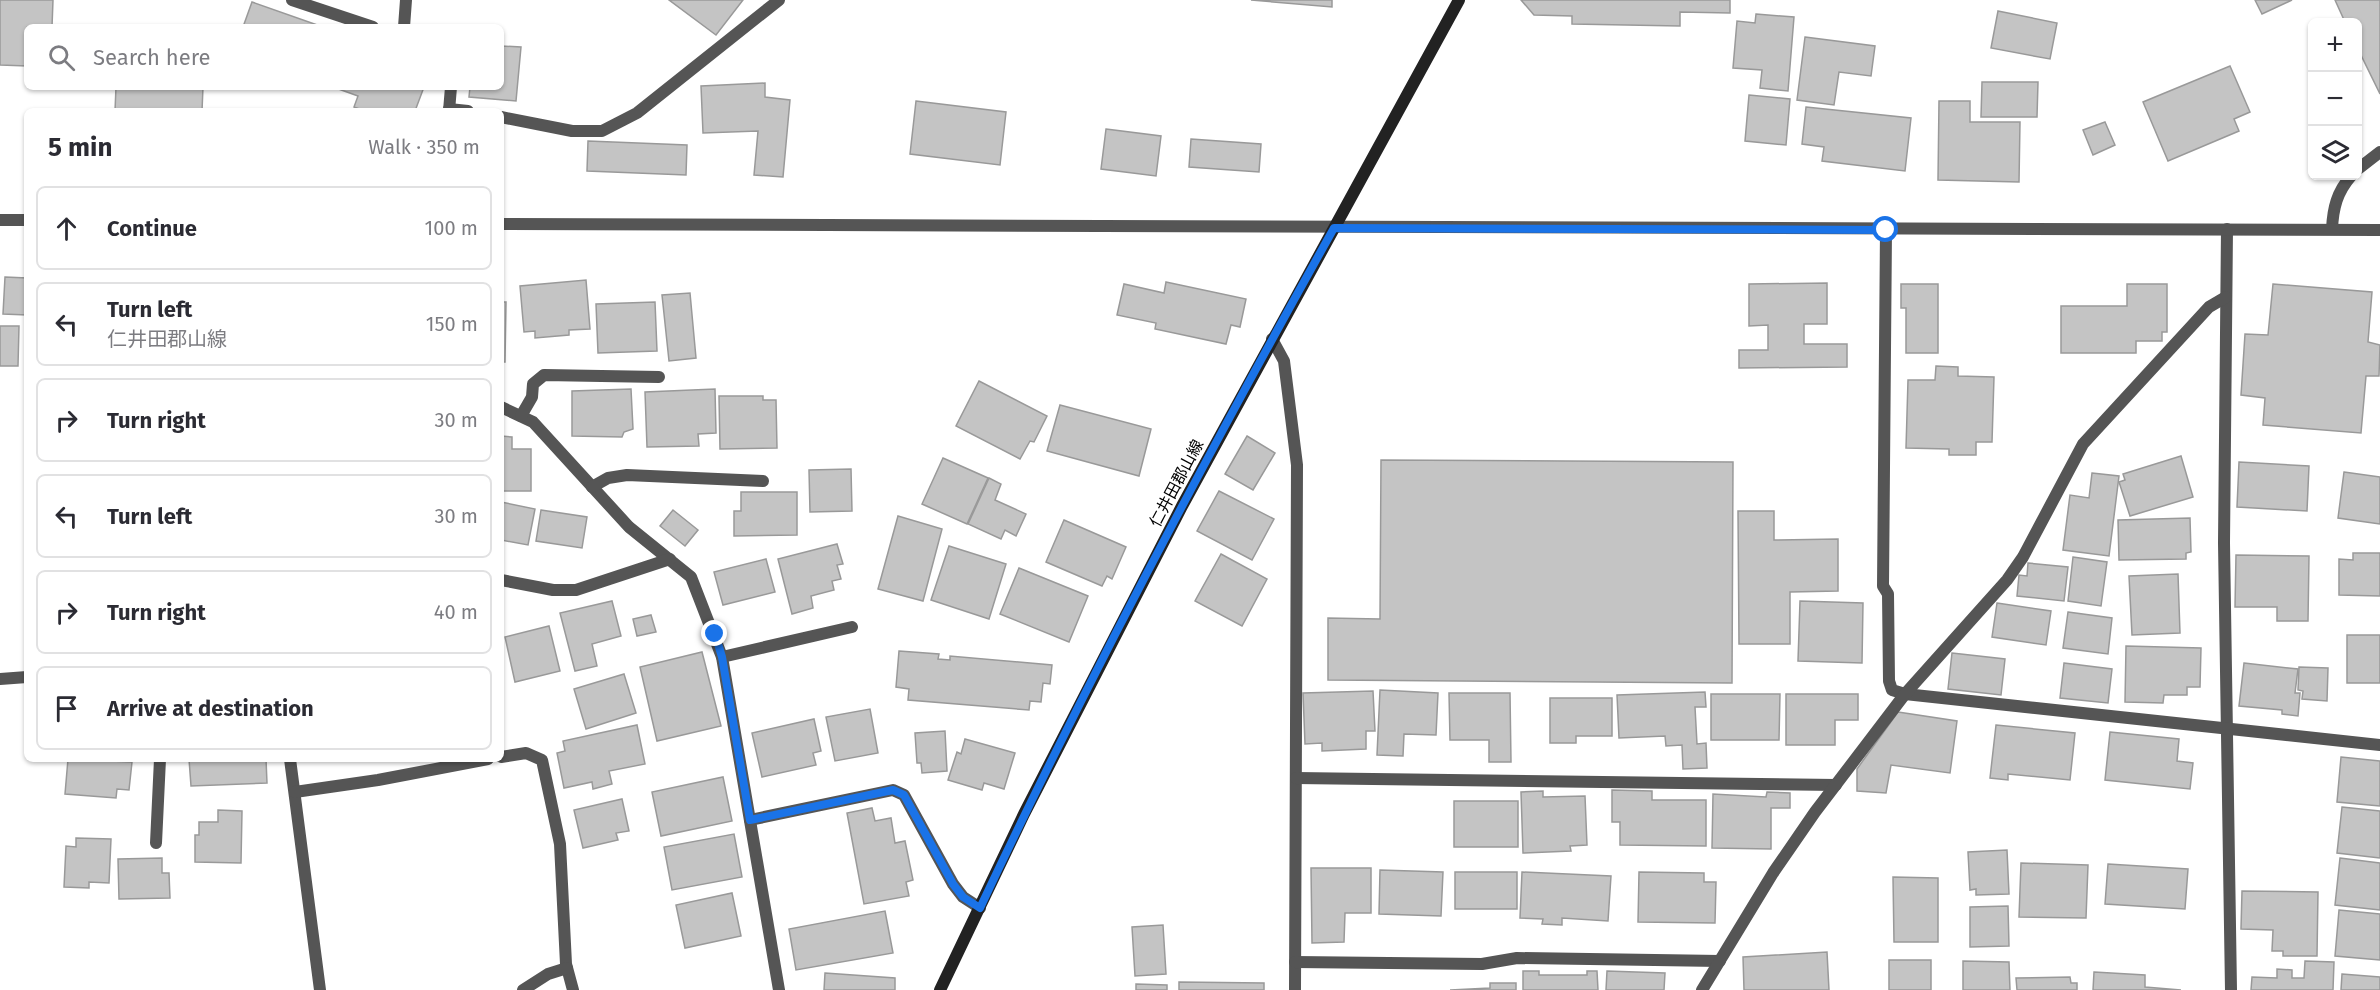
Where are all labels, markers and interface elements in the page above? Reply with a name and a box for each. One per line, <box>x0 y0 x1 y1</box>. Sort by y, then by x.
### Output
map controls <box>2308 18 2362 180</box>
button: + <box>2308 18 2362 72</box>
search box <box>24 24 504 90</box>
icon: search <box>45 41 78 74</box>
text: Search here <box>93 44 211 71</box>
button: − <box>2308 72 2362 126</box>
button: layers <box>2308 126 2362 180</box>
text: 5 min <box>48 132 112 163</box>
text: Walk · 350 m <box>368 135 480 159</box>
icon: ahead <box>50 212 83 245</box>
text: Continue <box>107 215 197 242</box>
text: 100 m <box>425 216 478 240</box>
route start <box>1872 216 1898 242</box>
text: Turn left <box>107 296 192 323</box>
icon: left <box>50 308 83 341</box>
text: 150 m <box>426 312 478 336</box>
text: 仁井田郡山線 <box>107 327 227 351</box>
icon: right <box>50 404 83 437</box>
text: Turn right <box>107 407 206 434</box>
text: 30 m <box>434 408 478 432</box>
street label: 仁井田郡山線 <box>1146 436 1207 530</box>
icon: left <box>50 500 83 533</box>
text: Turn left <box>107 503 192 530</box>
text: 30 m <box>434 504 478 528</box>
icon: right <box>50 596 83 629</box>
text: Turn right <box>107 599 206 626</box>
text: 40 m <box>434 600 478 624</box>
route end <box>701 620 727 646</box>
icon: arrive <box>50 692 83 725</box>
text: Arrive at destination <box>107 695 314 722</box>

